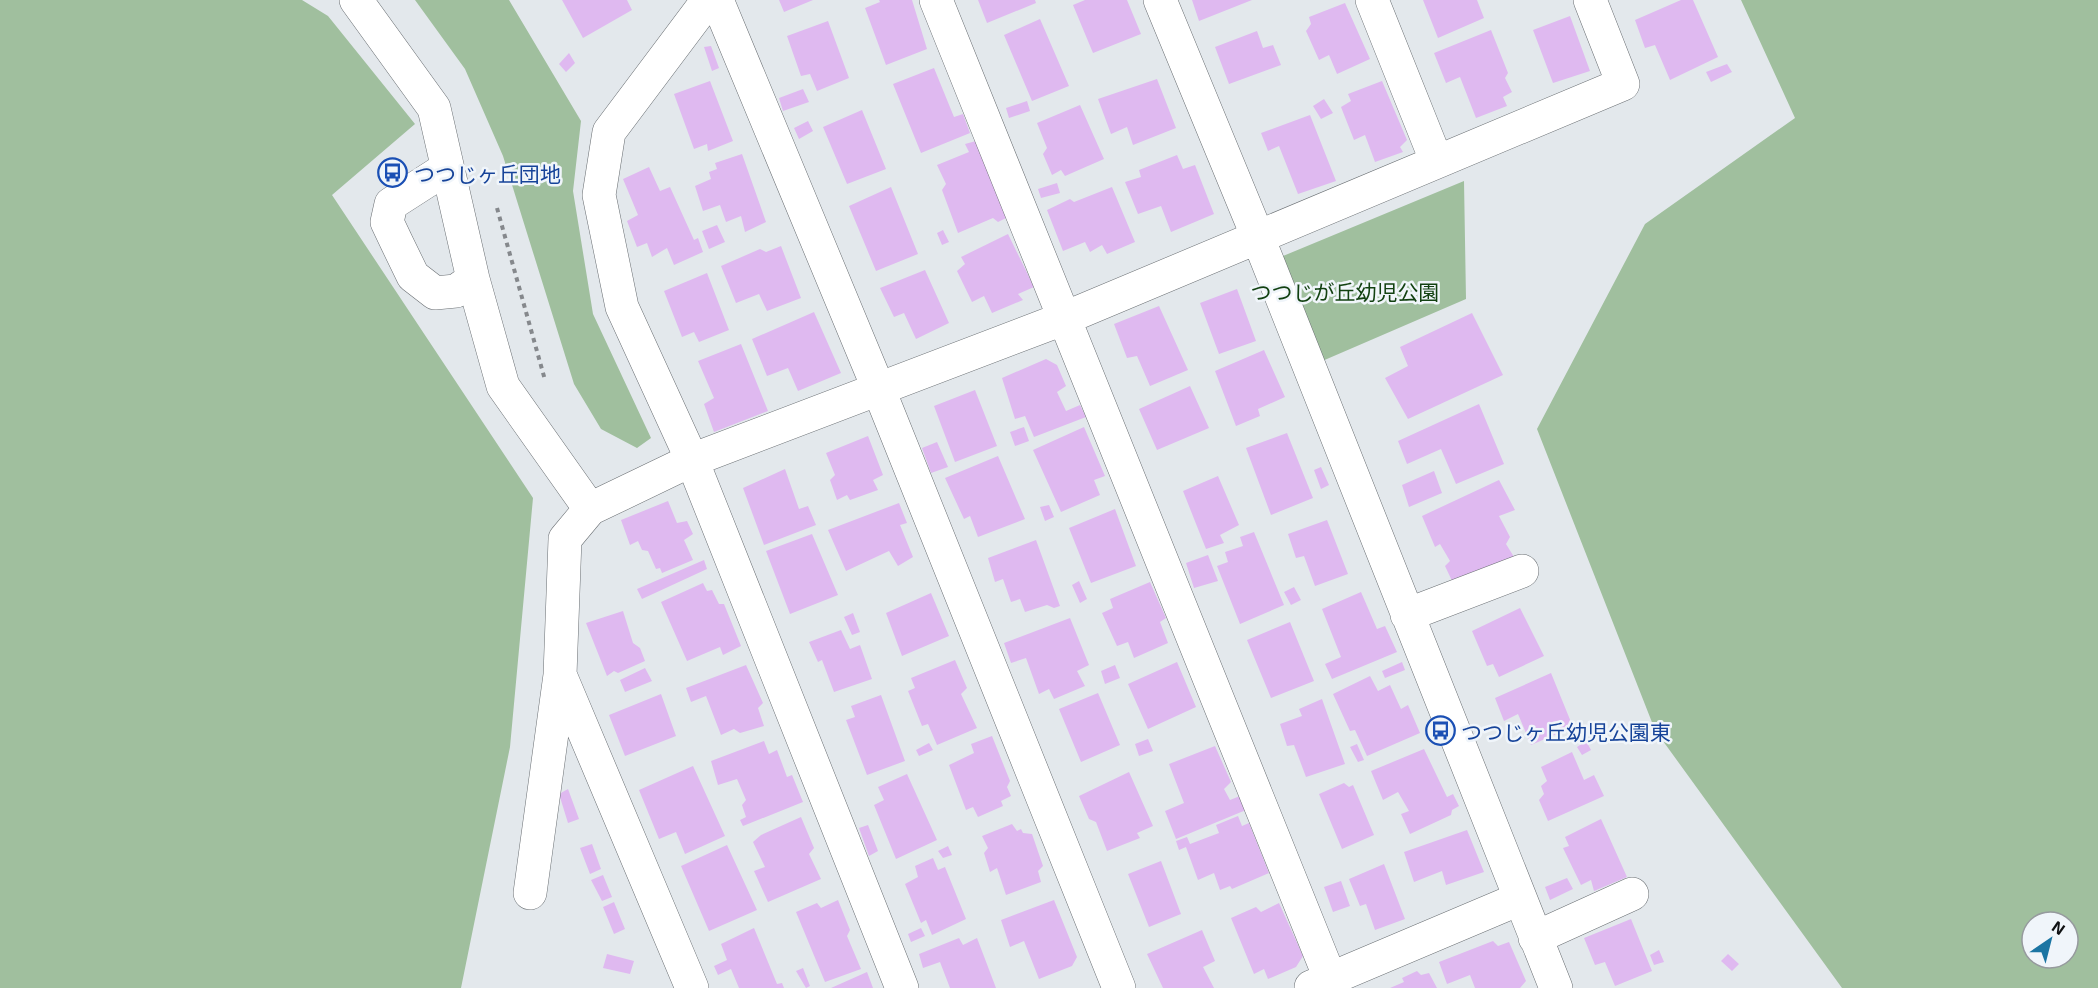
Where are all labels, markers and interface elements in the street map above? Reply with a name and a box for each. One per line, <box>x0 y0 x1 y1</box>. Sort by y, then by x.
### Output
bus stop icon: つつじヶ丘団地 <box>377 157 409 189</box>
place label: つつじヶ丘団地 <box>414 161 561 186</box>
park label: つつじが丘幼児公園 <box>1251 279 1440 304</box>
bus stop icon: つつじヶ丘幼児公園東 <box>1424 715 1456 747</box>
place label: つつじヶ丘幼児公園東 <box>1461 719 1671 744</box>
north arrow <box>2020 910 2080 970</box>
text: N <box>2049 916 2069 938</box>

